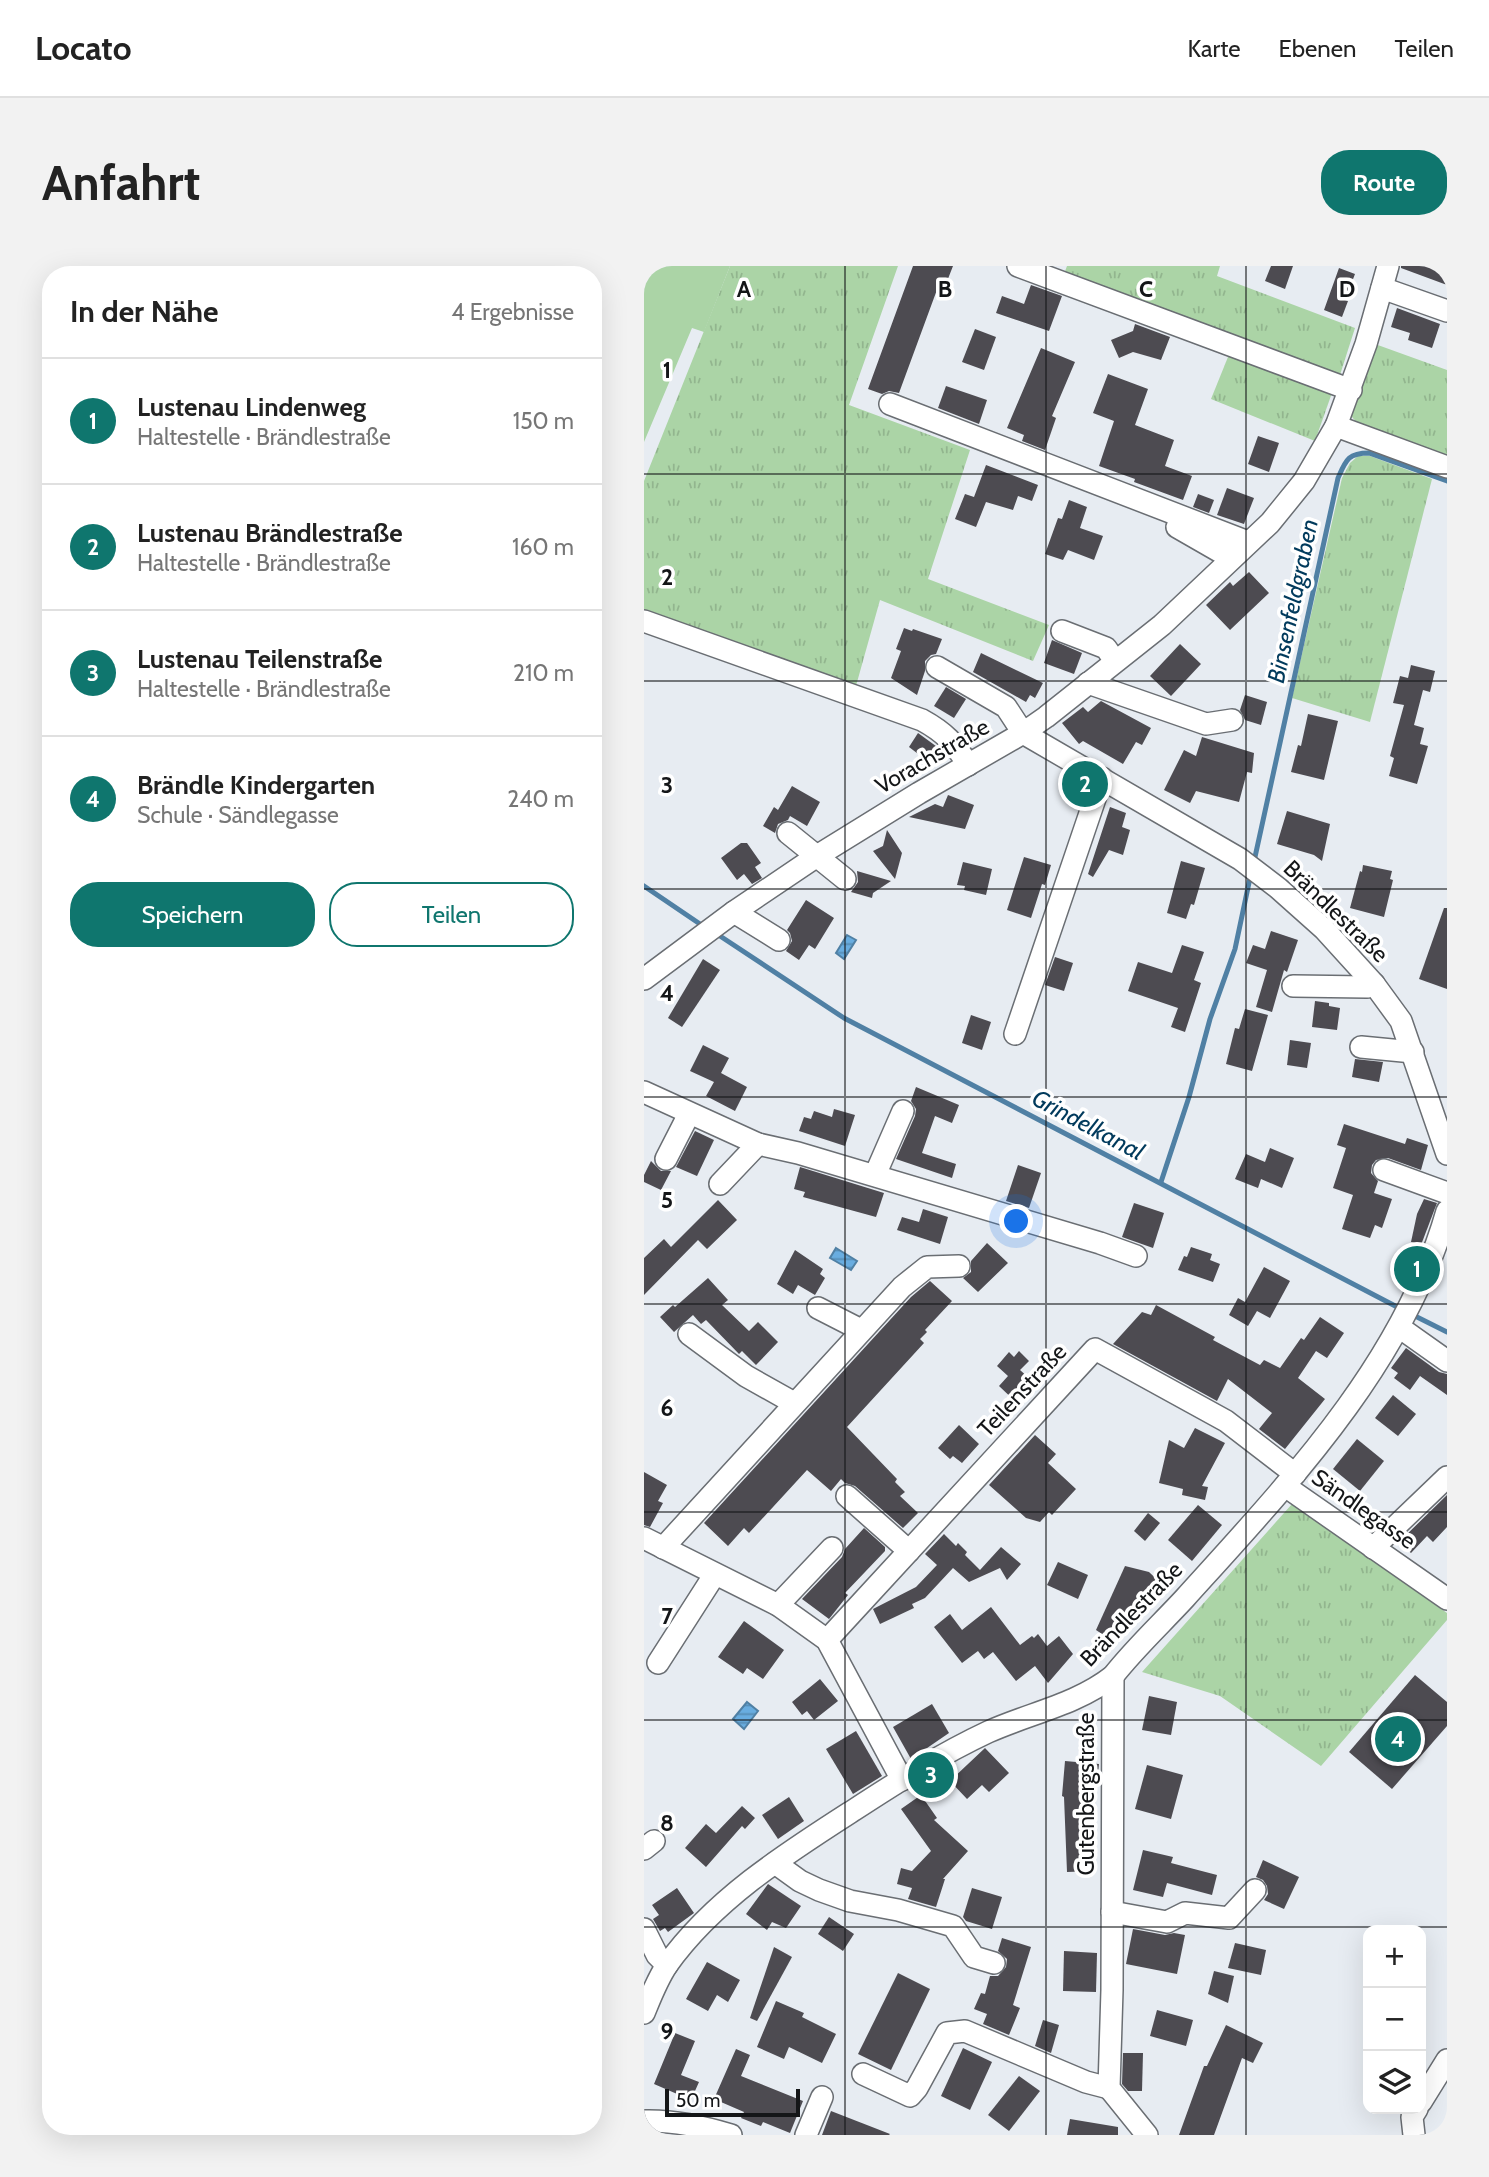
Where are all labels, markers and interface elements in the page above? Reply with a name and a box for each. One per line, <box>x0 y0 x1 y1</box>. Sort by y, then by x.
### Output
text: Locato <box>35 28 131 68</box>
text: Karte <box>1187 34 1240 63</box>
text: Ebenen <box>1278 34 1356 63</box>
text: Teilen <box>1394 34 1454 63</box>
button: Route <box>1321 150 1447 215</box>
text: Anfahrt <box>42 153 200 212</box>
text: A <box>737 275 752 303</box>
text: B <box>938 275 952 303</box>
text: C <box>1139 275 1153 303</box>
text: D <box>1339 275 1355 303</box>
text: In der Nähe <box>70 293 219 330</box>
text: 4 Ergebnisse <box>451 298 574 326</box>
text: 1 <box>663 356 671 384</box>
text: Lustenau Lindenweg <box>137 391 366 423</box>
text: 1 <box>89 407 97 435</box>
text: 150 m <box>513 407 574 435</box>
text: Haltestelle · Brändlestraße <box>137 423 391 451</box>
water label: Binsenfeldgraben <box>1261 516 1324 685</box>
text: Lustenau Brändlestraße <box>137 517 403 549</box>
text: 2 <box>87 533 99 561</box>
text: 160 m <box>512 533 574 561</box>
text: Haltestelle · Brändlestraße <box>137 549 391 577</box>
text: 2 <box>661 563 673 591</box>
text: Lustenau Teilenstraße <box>137 643 382 675</box>
text: 3 <box>87 659 99 687</box>
text: 210 m <box>513 659 574 687</box>
text: Haltestelle · Brändlestraße <box>137 675 391 703</box>
street label: Vorachstraße <box>870 712 994 800</box>
pin: 2 <box>1062 758 1108 810</box>
text: Brändle Kindergarten <box>137 769 375 801</box>
text: 3 <box>661 771 673 799</box>
text: 4 <box>86 785 100 813</box>
text: 240 m <box>507 785 574 813</box>
text: Schule · Sändlegasse <box>137 801 339 829</box>
street label: Brändlestraße <box>1278 854 1394 968</box>
button: Speichern <box>70 882 315 947</box>
button: Teilen <box>329 882 574 947</box>
text: 4 <box>660 979 674 1007</box>
water label: Grindelkanal <box>1027 1083 1150 1166</box>
text: 5 <box>661 1186 673 1214</box>
your location <box>999 1204 1033 1238</box>
pin: 1 <box>1394 1243 1440 1295</box>
street label: Teilenstraße <box>972 1337 1072 1442</box>
text: 6 <box>661 1394 673 1422</box>
street label: Sändlegasse <box>1307 1463 1422 1555</box>
street label: Brändlestraße <box>1074 1556 1188 1672</box>
text: 7 <box>661 1602 673 1630</box>
street label: Gutenbergstraße <box>1072 1712 1100 1876</box>
pin: 4 <box>1375 1713 1421 1765</box>
pin: 3 <box>908 1749 954 1801</box>
text: 8 <box>660 1809 674 1837</box>
map controls <box>1363 1925 1426 2114</box>
button: + <box>1363 1925 1426 1988</box>
button: − <box>1363 1988 1426 2051</box>
text: 9 <box>661 2017 673 2045</box>
button: layers <box>1363 2051 1426 2114</box>
scale bar <box>665 2086 800 2118</box>
text: 50 m <box>676 2089 720 2112</box>

